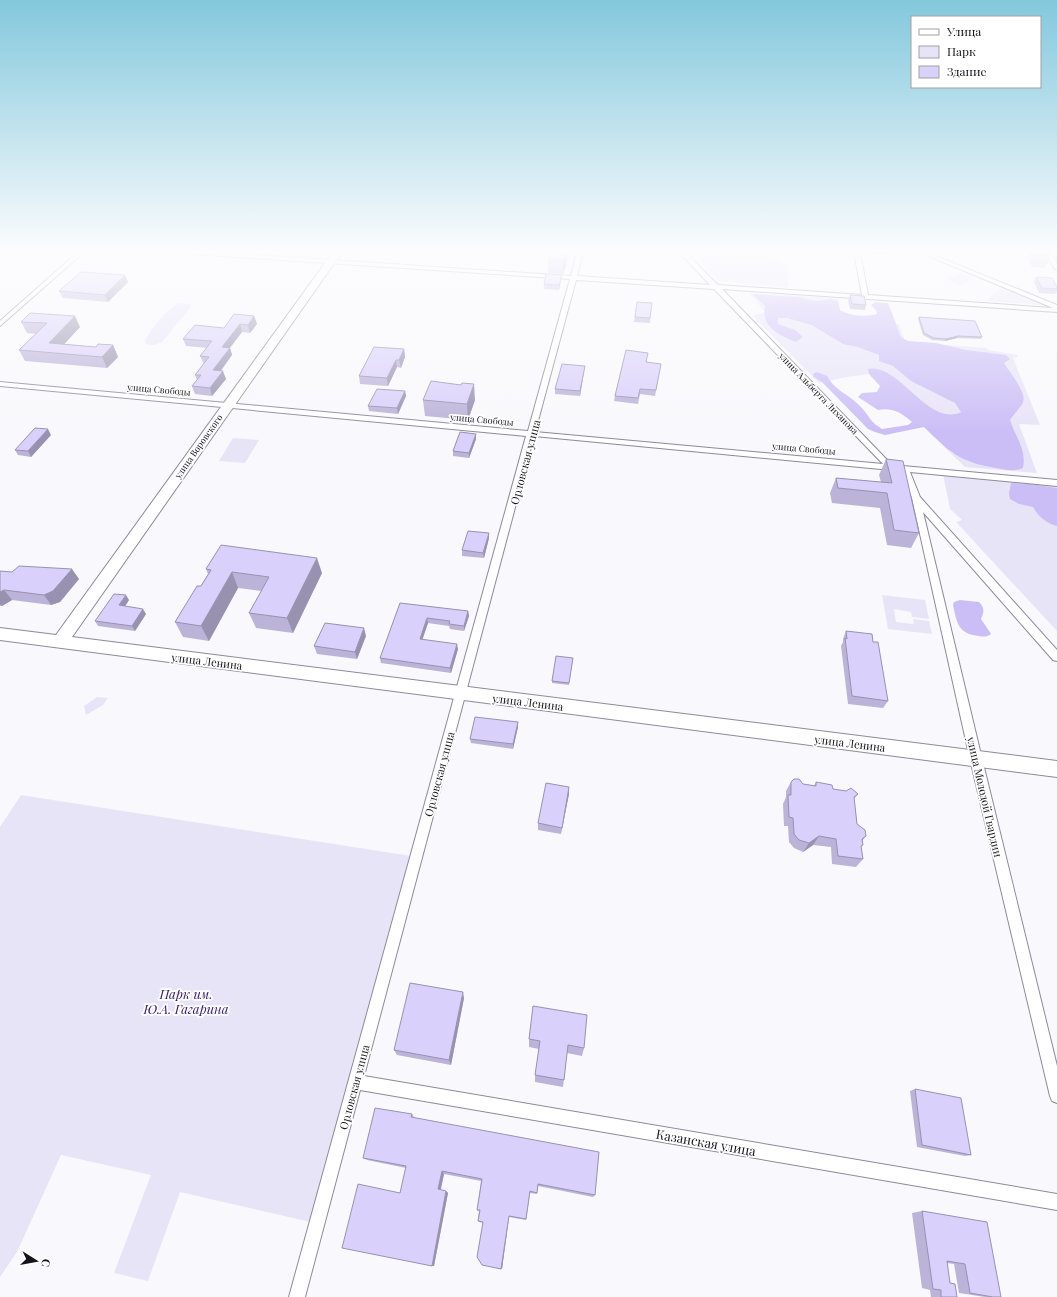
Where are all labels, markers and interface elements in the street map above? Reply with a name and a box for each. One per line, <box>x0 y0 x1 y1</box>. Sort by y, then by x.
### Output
legend <box>911 16 1041 88</box>
text: Улица <box>946 23 981 39</box>
text: Парк <box>947 43 976 59</box>
text: Здание <box>947 63 987 79</box>
street label: улица Альберта Лиханова <box>776 349 862 437</box>
street label: улица Свободы <box>126 380 191 398</box>
street label: улица Свободы <box>449 410 514 428</box>
street label: улица Воровского <box>171 412 225 481</box>
street label: Орловская улица <box>506 417 544 506</box>
street label: улица Свободы <box>771 439 836 457</box>
street label: улица Ленина <box>170 649 244 673</box>
street label: улица Ленина <box>491 690 565 714</box>
street label: Орловская улица <box>420 729 458 818</box>
street label: улица Ленина <box>813 731 887 755</box>
street label: улица Молодой Гвардии <box>964 734 1006 859</box>
park label: Парк им. Ю.А. Гагарина <box>142 985 229 1017</box>
street label: Орловская улица <box>335 1042 373 1131</box>
street label: Казанская улица <box>655 1125 758 1159</box>
north arrow <box>16 1241 56 1281</box>
text: С <box>38 1258 54 1268</box>

